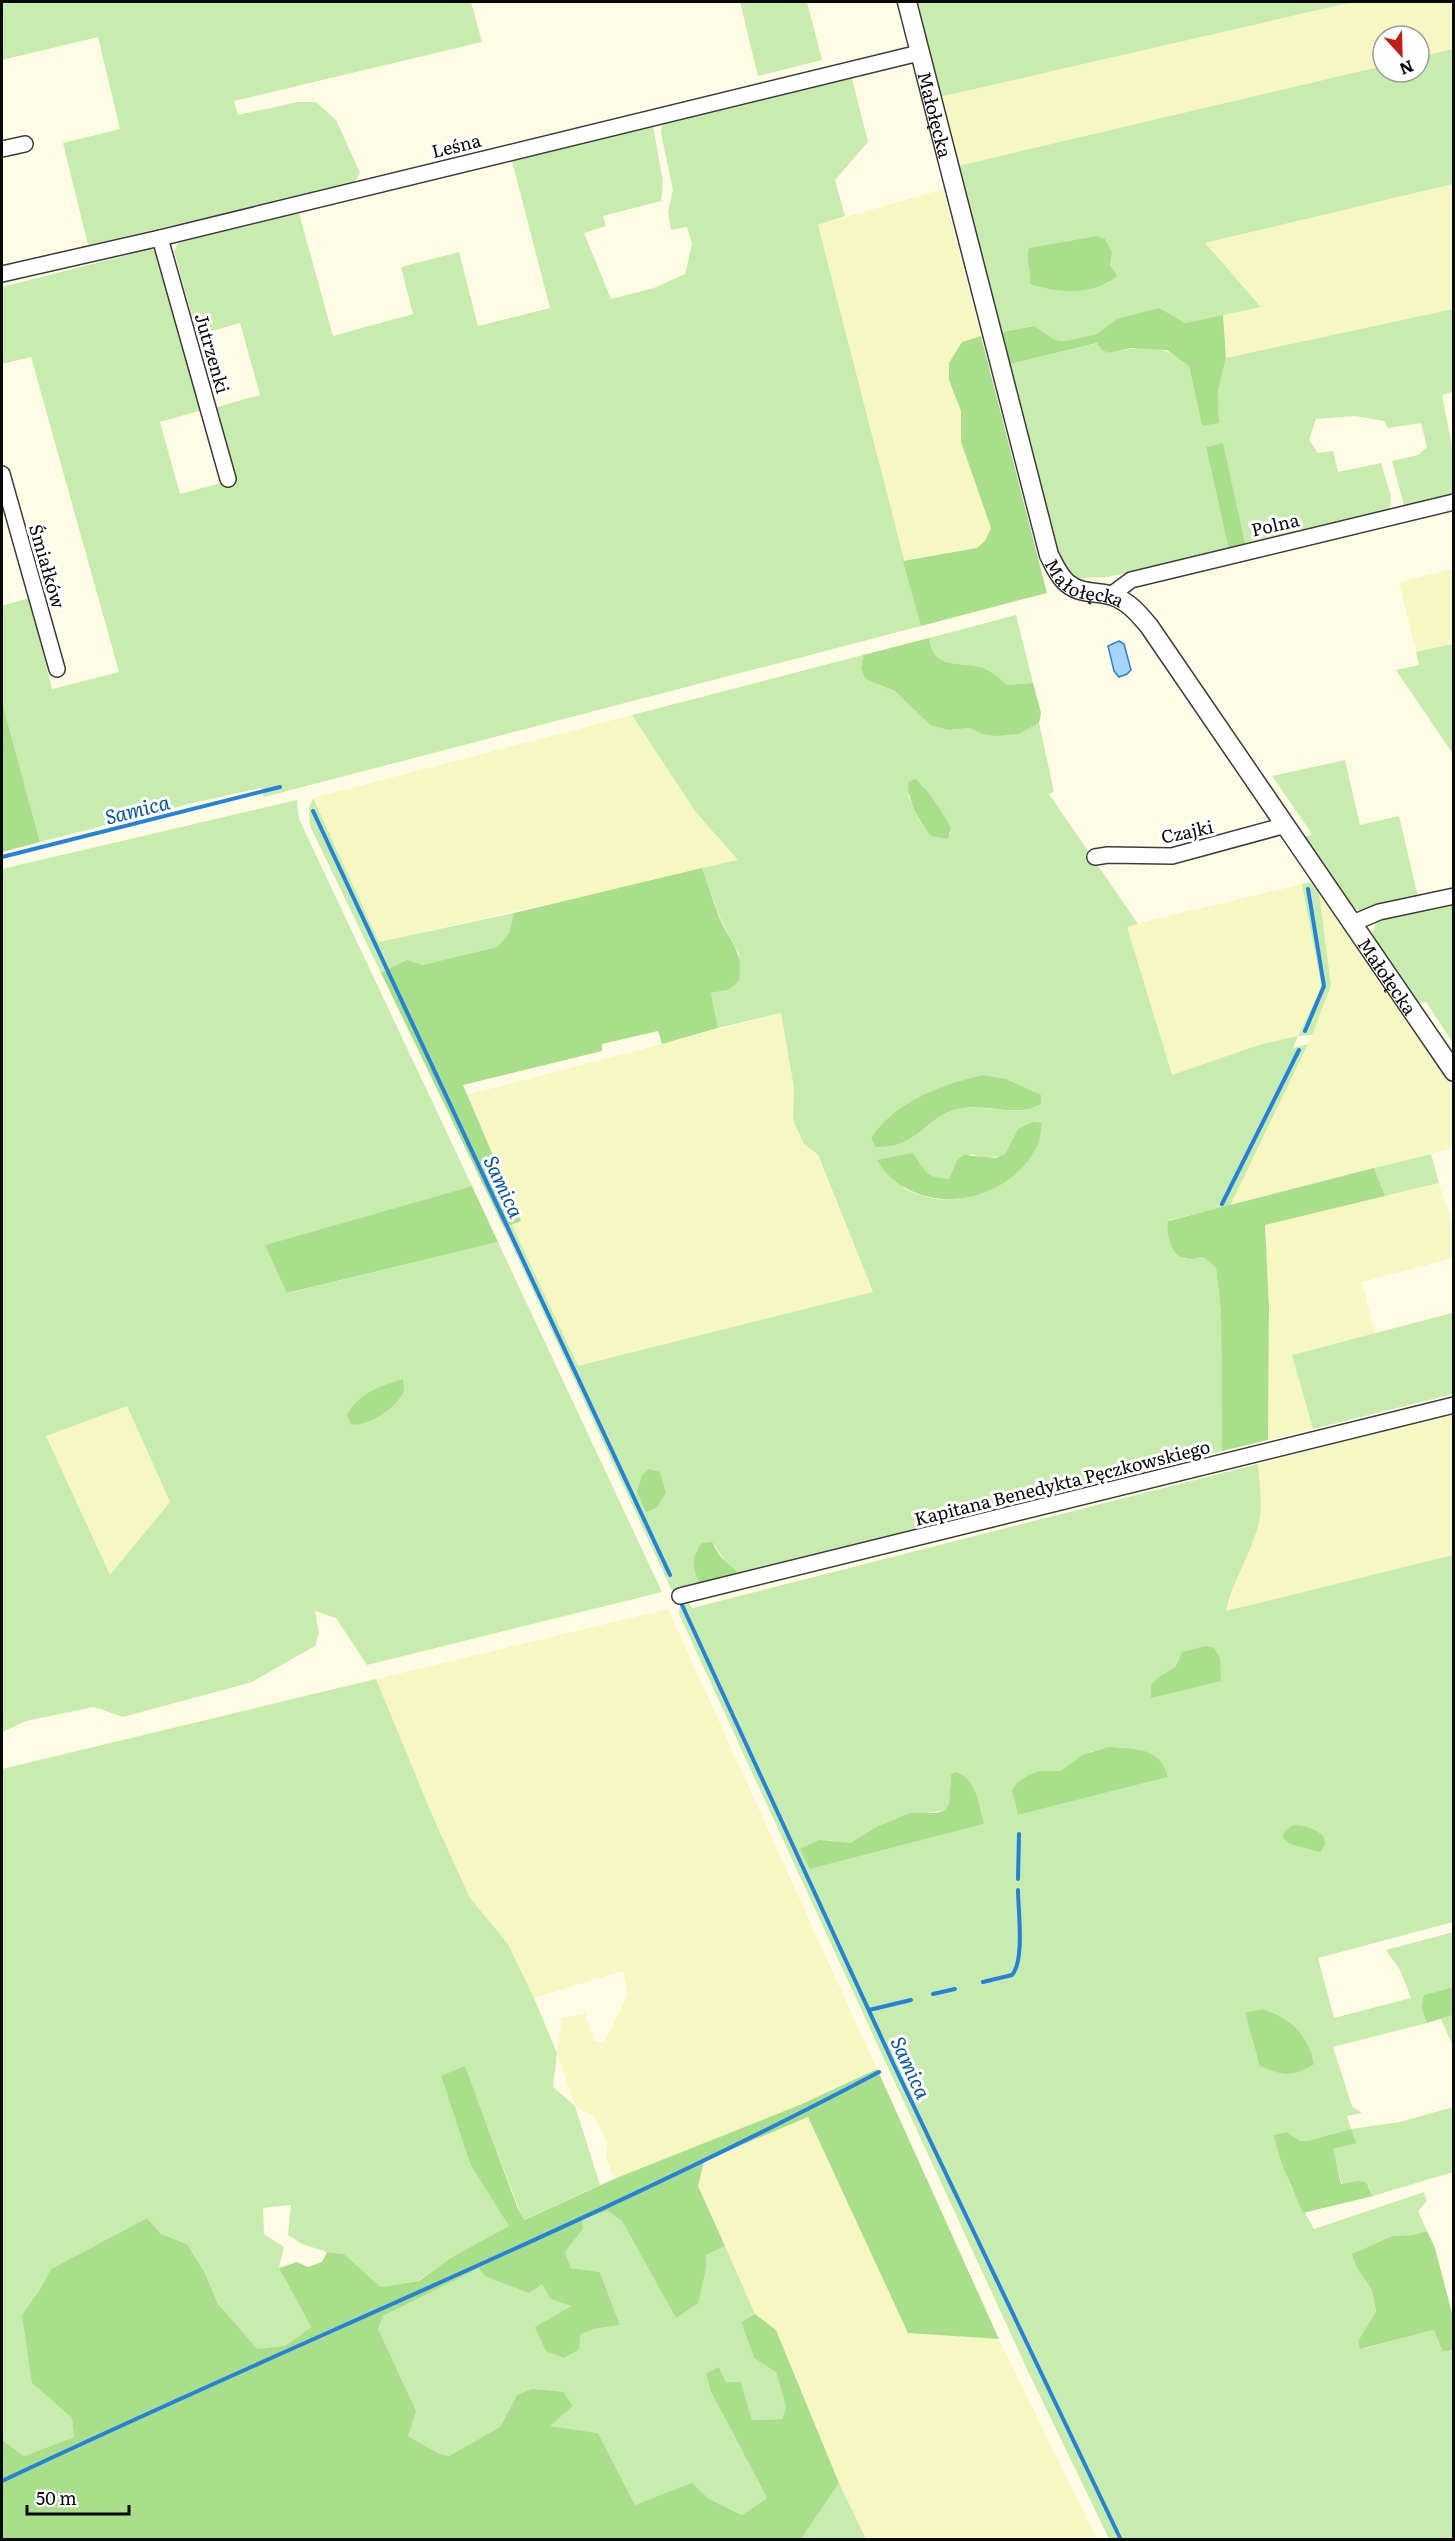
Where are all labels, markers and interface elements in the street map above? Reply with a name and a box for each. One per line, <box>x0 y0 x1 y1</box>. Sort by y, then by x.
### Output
north arrow <box>1371 24 1431 84</box>
text: N <box>1396 55 1418 82</box>
street label: Małołęcka <box>912 68 960 161</box>
street label: Leśna <box>428 126 484 164</box>
street label: Jutrzenki <box>189 310 237 396</box>
street label: Polna <box>1248 505 1302 543</box>
street label: Śmiałków <box>23 521 73 612</box>
street label: Małołęcka <box>1039 553 1130 613</box>
water label: Samica <box>102 785 173 831</box>
street label: Czajki <box>1158 812 1216 850</box>
street label: Małołęcka <box>1352 932 1424 1020</box>
water label: Samica <box>478 1150 533 1223</box>
street label: Kapitana Benedykta Pęczkowskiego <box>911 1432 1213 1532</box>
water label: Samica <box>885 2031 940 2104</box>
scale bar <box>27 2478 129 2516</box>
text: 50 m <box>36 2484 77 2511</box>

